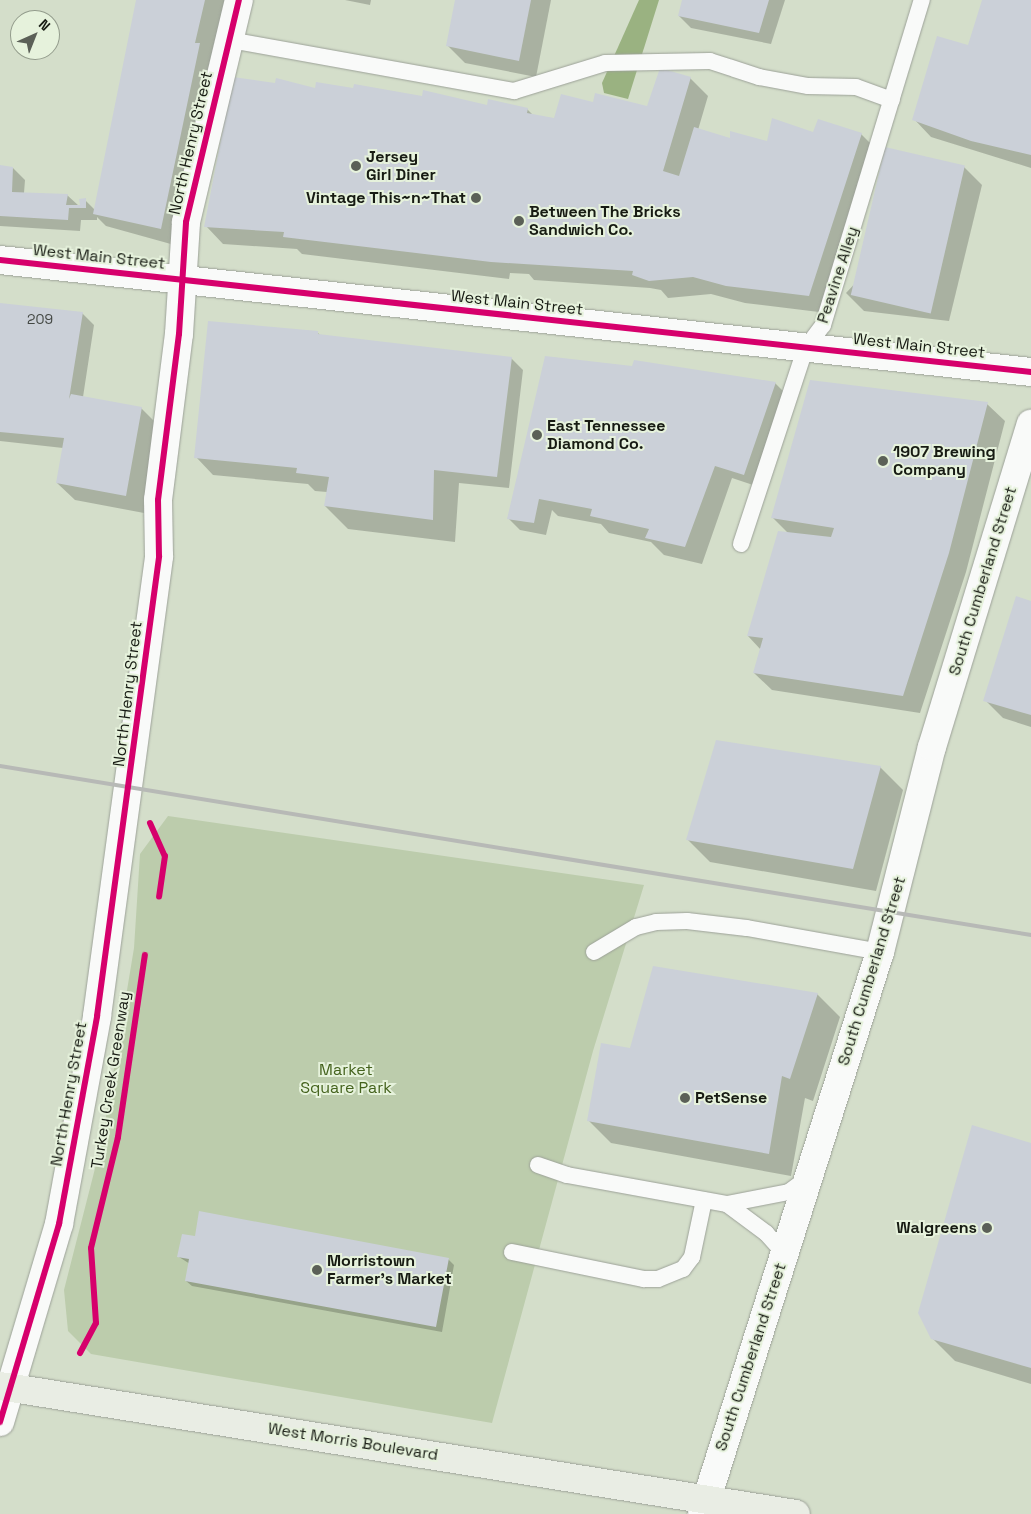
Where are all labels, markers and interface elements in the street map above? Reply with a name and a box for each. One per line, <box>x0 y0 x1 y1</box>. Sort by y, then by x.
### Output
north arrow <box>10 10 60 60</box>
text: N <box>35 15 54 35</box>
street label: North Henry Street <box>165 69 217 217</box>
place label: Jersey Girl Diner <box>366 147 436 185</box>
marker: Jersey Girl Diner <box>350 160 362 172</box>
place label: Vintage This~n~That <box>306 188 466 208</box>
marker: Vintage This~n~That <box>470 192 482 204</box>
place label: Between The Bricks Sandwich Co. <box>529 202 681 240</box>
marker: Between The Bricks Sandwich Co. <box>513 215 525 227</box>
street label: Peavine Alley <box>813 224 863 326</box>
street label: West Main Street <box>32 241 166 273</box>
street label: West Main Street <box>450 287 584 319</box>
house number: 209 <box>27 311 53 327</box>
street label: West Main Street <box>852 330 986 362</box>
place label: East Tennessee Diamond Co. <box>547 416 666 454</box>
marker: East Tennessee Diamond Co. <box>531 429 543 441</box>
place label: 1907 Brewing Company <box>893 442 996 480</box>
marker: 1907 Brewing Company <box>877 455 889 467</box>
street label: South Cumberland Street <box>945 484 1021 678</box>
street label: North Henry Street <box>110 620 146 768</box>
street label: South Cumberland Street <box>834 874 910 1068</box>
street label: Turkey Creek Greenway <box>87 990 135 1170</box>
street label: North Henry Street <box>47 1020 91 1168</box>
park label: Market Square Park <box>300 1060 392 1098</box>
place label: PetSense <box>695 1088 767 1108</box>
marker: PetSense <box>679 1092 691 1104</box>
place label: Walgreens <box>896 1218 977 1238</box>
marker: Walgreens <box>981 1222 993 1234</box>
place label: Morristown Farmer's Market <box>327 1251 452 1289</box>
street label: South Cumberland Street <box>711 1261 791 1453</box>
marker: Morristown Farmer's Market <box>311 1264 323 1276</box>
street label: West Morris Boulevard <box>266 1419 440 1465</box>

